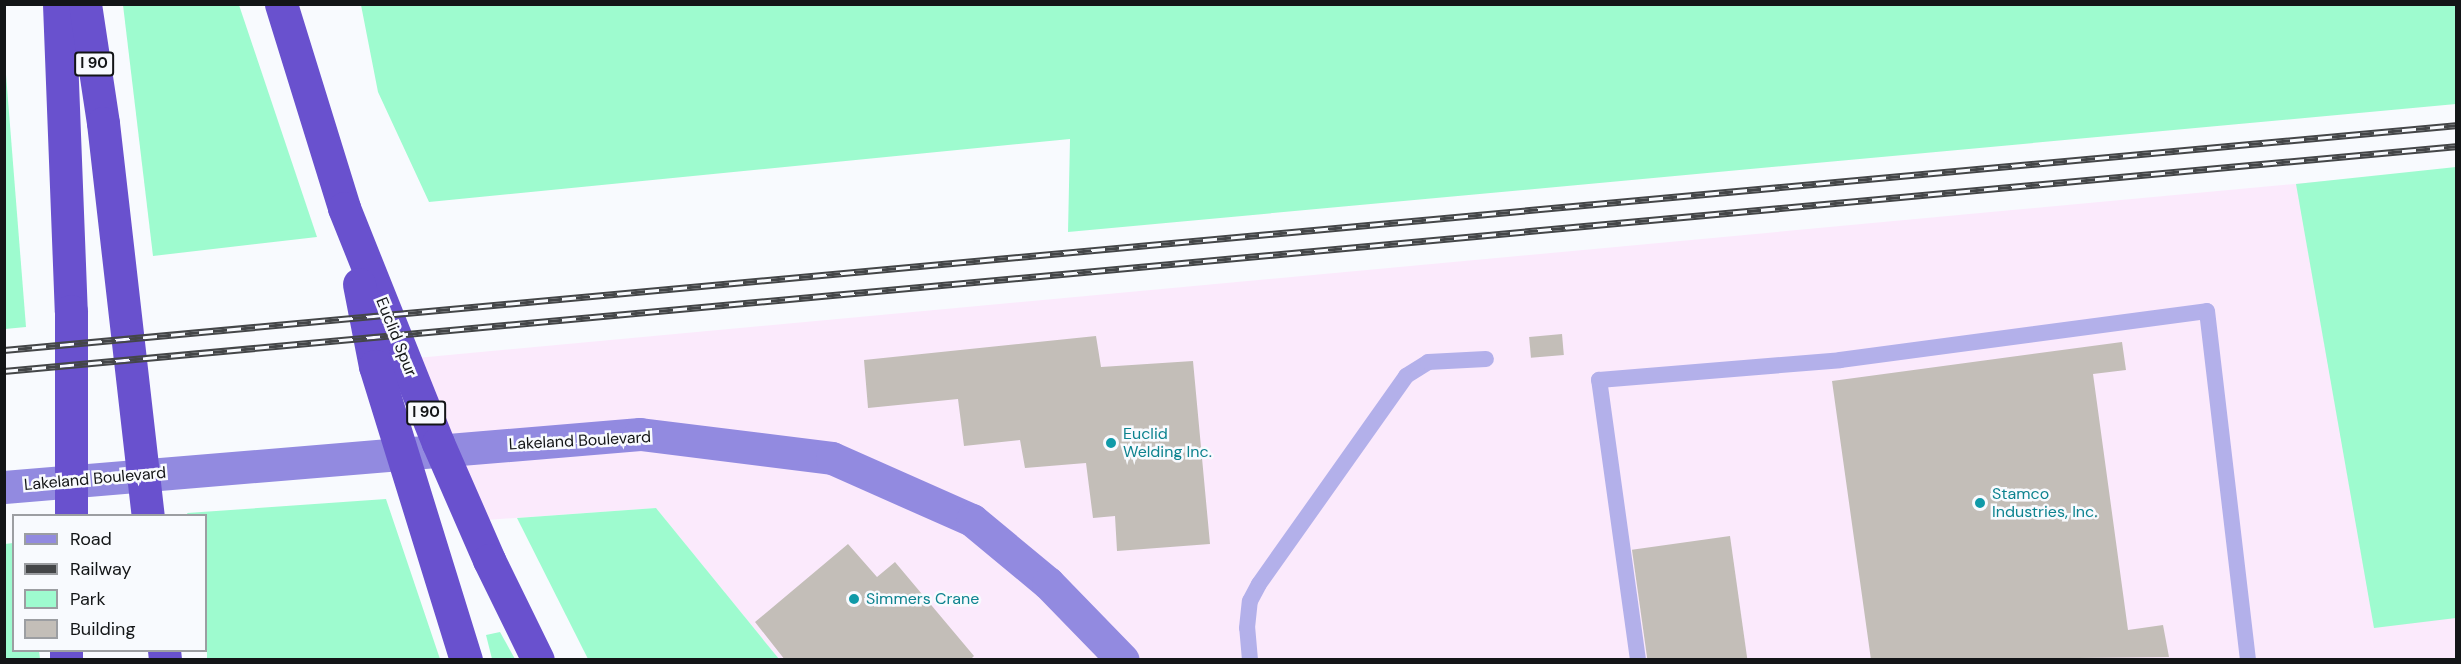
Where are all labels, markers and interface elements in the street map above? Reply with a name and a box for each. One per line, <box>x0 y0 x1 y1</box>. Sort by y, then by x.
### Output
road number: I 90 <box>73 52 115 76</box>
street label: Euclid Spur <box>371 295 421 379</box>
road number: I 90 <box>405 401 447 425</box>
place label: Euclid Welding Inc. <box>1123 424 1212 462</box>
street label: Lakeland Boulevard <box>508 428 652 454</box>
marker: Euclid Welding Inc. <box>1104 436 1118 450</box>
street label: Lakeland Boulevard <box>23 463 167 495</box>
place label: Stamco Industries, Inc. <box>1992 484 2097 522</box>
marker: Stamco Industries, Inc. <box>1973 496 1987 510</box>
legend <box>12 514 207 652</box>
text: Road <box>70 527 112 551</box>
text: Railway <box>70 557 132 581</box>
text: Park <box>70 587 106 611</box>
place label: Simmers Crane <box>866 589 979 609</box>
marker: Simmers Crane <box>847 592 861 606</box>
text: Building <box>70 617 135 641</box>

